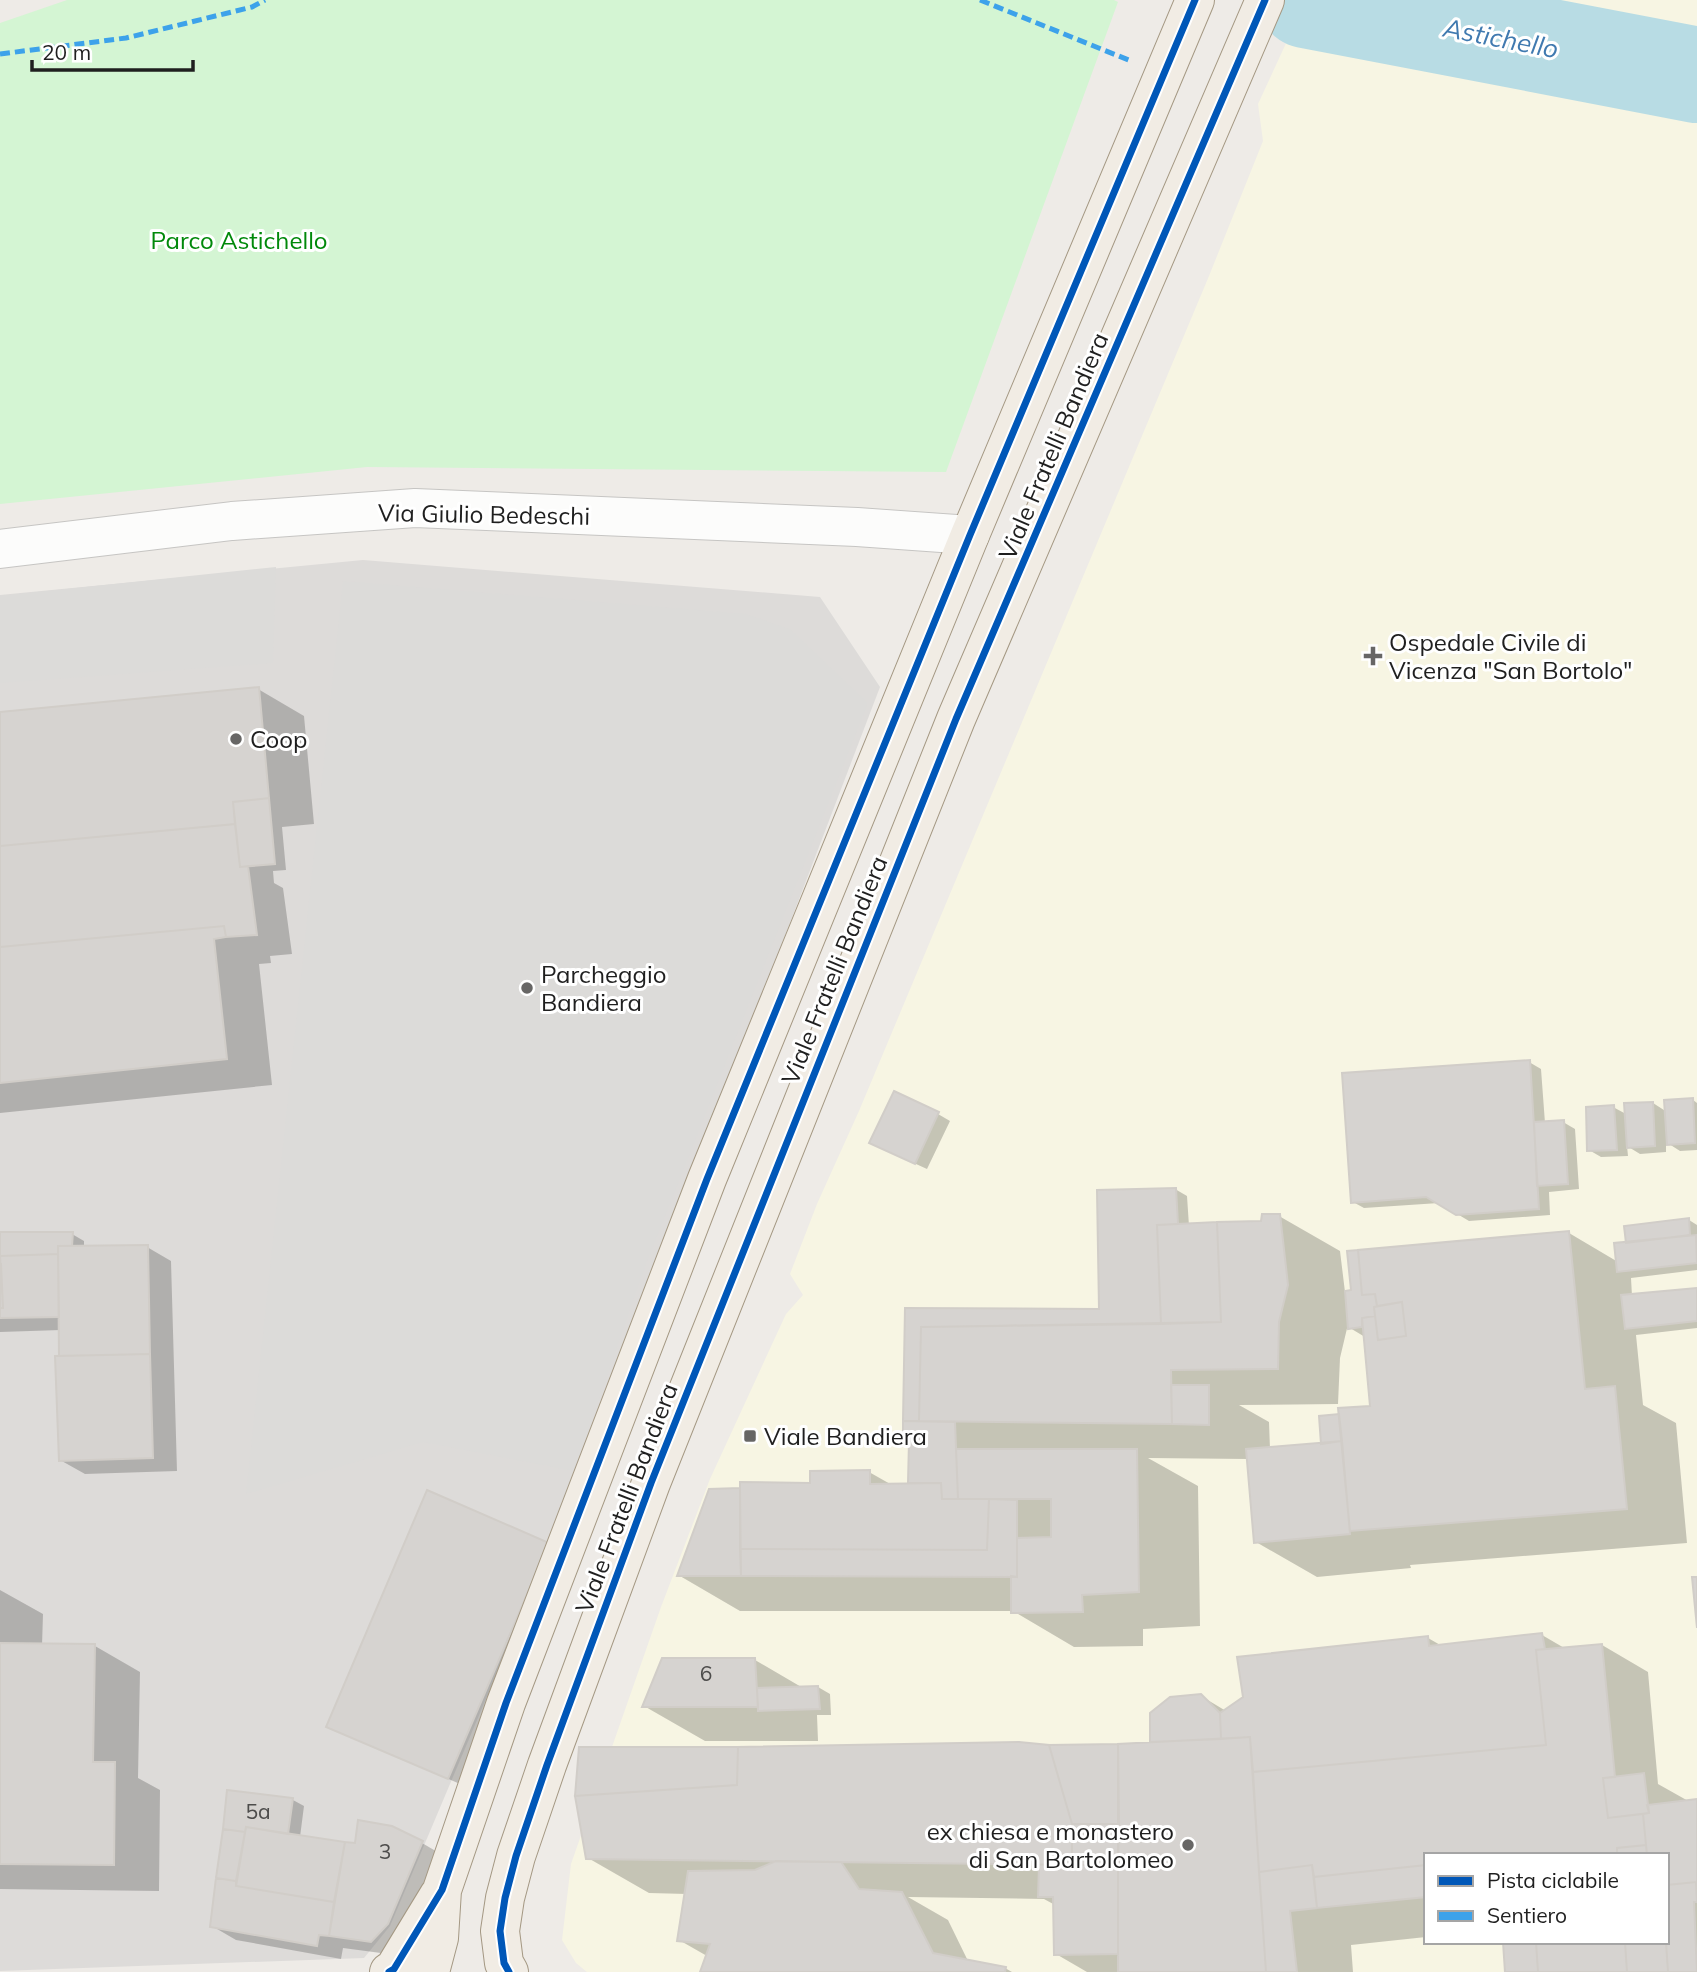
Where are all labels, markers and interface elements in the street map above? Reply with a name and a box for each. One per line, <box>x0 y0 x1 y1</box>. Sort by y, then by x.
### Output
water label: Astichello <box>1440 10 1561 65</box>
scale bar <box>32 28 192 72</box>
text: 20 m <box>42 39 91 65</box>
park label: Parco Astichello <box>150 225 328 255</box>
street label: Viale Fratelli Bandiera <box>992 328 1114 564</box>
street label: Via Giulio Bedeschi <box>378 497 590 531</box>
place label: Ospedale Civile di Vicenza "San Bortolo" <box>1389 627 1633 685</box>
marker: Ospedale Civile di Vicenza "San Bortolo" <box>1363 646 1383 666</box>
place label: Coop <box>250 724 307 754</box>
marker: Coop <box>228 731 244 747</box>
street label: Viale Fratelli Bandiera <box>774 851 894 1089</box>
place label: Parcheggio Bandiera <box>541 959 666 1017</box>
marker: Parcheggio Bandiera <box>519 980 535 996</box>
street label: Viale Fratelli Bandiera <box>568 1379 684 1617</box>
place label: Viale Bandiera <box>764 1421 927 1451</box>
marker: Viale Bandiera <box>742 1428 758 1444</box>
house number: 6 <box>700 1660 712 1686</box>
house number: 5a <box>245 1798 271 1824</box>
place label: ex chiesa e monastero di San Bartolomeo <box>927 1816 1174 1874</box>
marker: ex chiesa e monastero di San Bartolomeo <box>1180 1837 1196 1853</box>
house number: 3 <box>379 1838 391 1864</box>
legend <box>1424 1853 1669 1944</box>
text: Pista ciclabile <box>1487 1867 1619 1893</box>
text: Sentiero <box>1487 1902 1567 1928</box>

